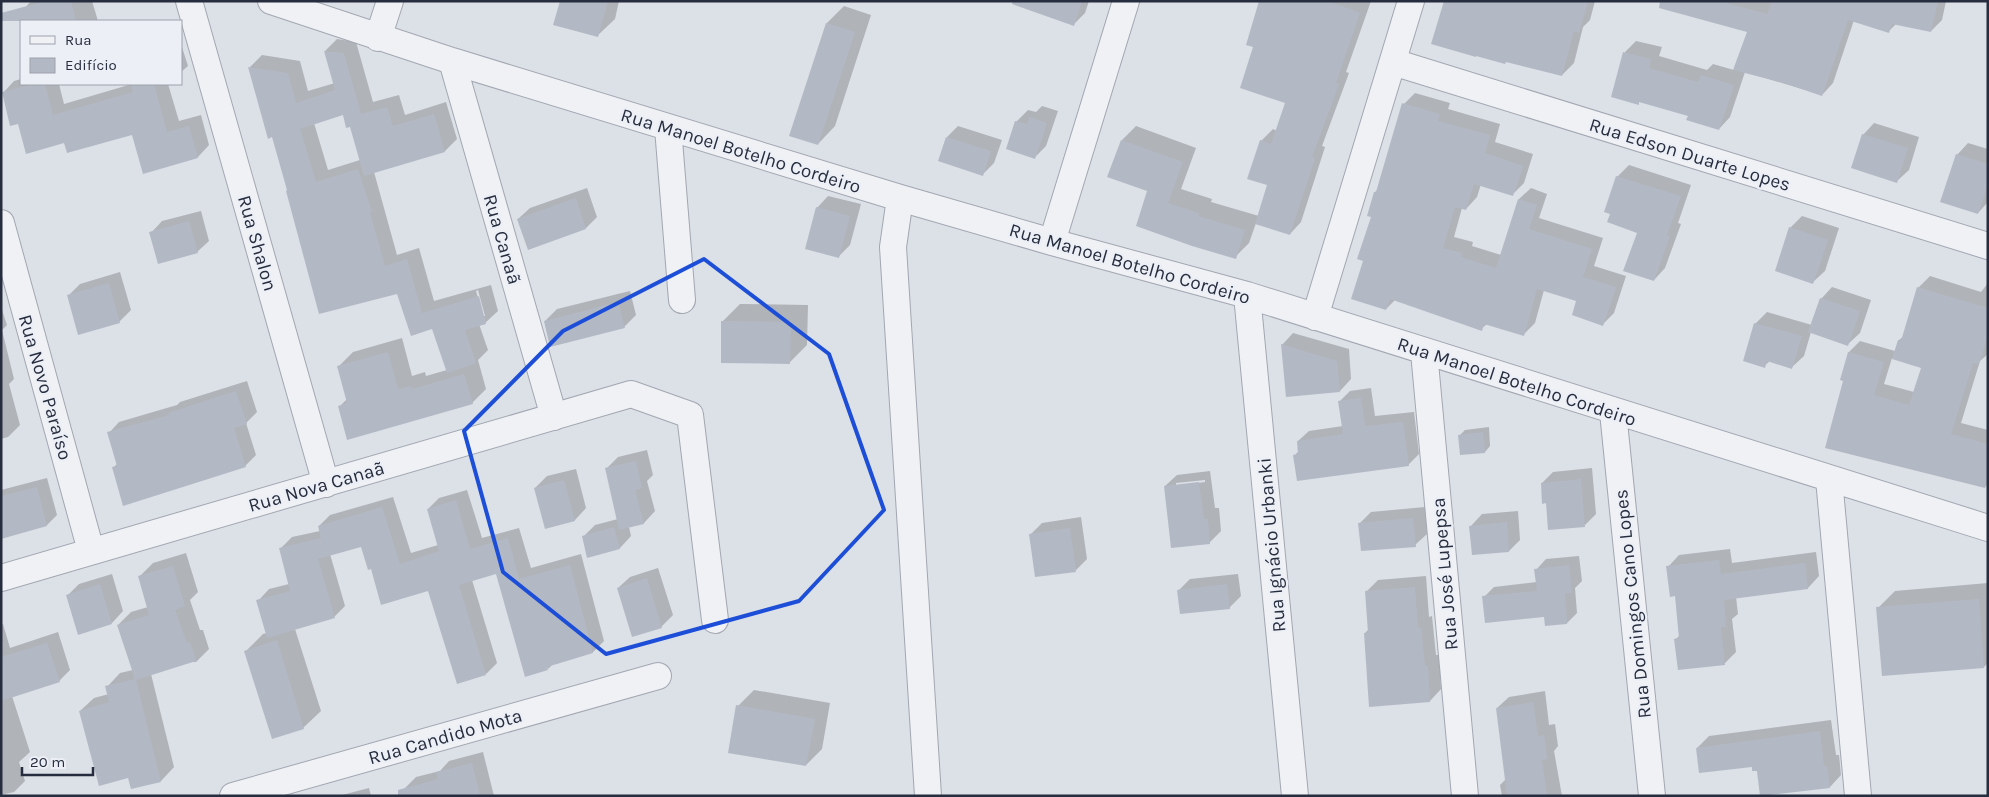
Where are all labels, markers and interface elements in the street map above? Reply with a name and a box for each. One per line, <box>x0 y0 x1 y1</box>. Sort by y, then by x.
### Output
legend <box>20 20 182 85</box>
text: Rua <box>65 31 92 49</box>
text: Edifício <box>65 56 117 74</box>
street label: Rua Manoel Botelho Cordeiro <box>618 104 863 198</box>
street label: Rua Edson Duarte Lopes <box>1586 114 1793 196</box>
street label: Rua Canaã <box>479 192 525 287</box>
street label: Rua Shalon <box>233 193 281 294</box>
street label: Rua Manoel Botelho Cordeiro <box>1007 219 1253 309</box>
street label: Rua Novo Paraíso <box>14 312 76 463</box>
street label: Rua Manoel Botelho Cordeiro <box>1395 333 1639 431</box>
street label: Rua Nova Canaã <box>246 457 387 517</box>
street label: Rua Ignácio Urbanki <box>1253 457 1291 633</box>
street label: Rua Domingos Cano Lopes <box>1610 488 1656 719</box>
street label: Rua José Lupepsa <box>1427 497 1463 651</box>
street label: Rua Candido Mota <box>366 704 525 769</box>
scale bar <box>22 744 94 776</box>
text: 20 m <box>30 753 65 771</box>

